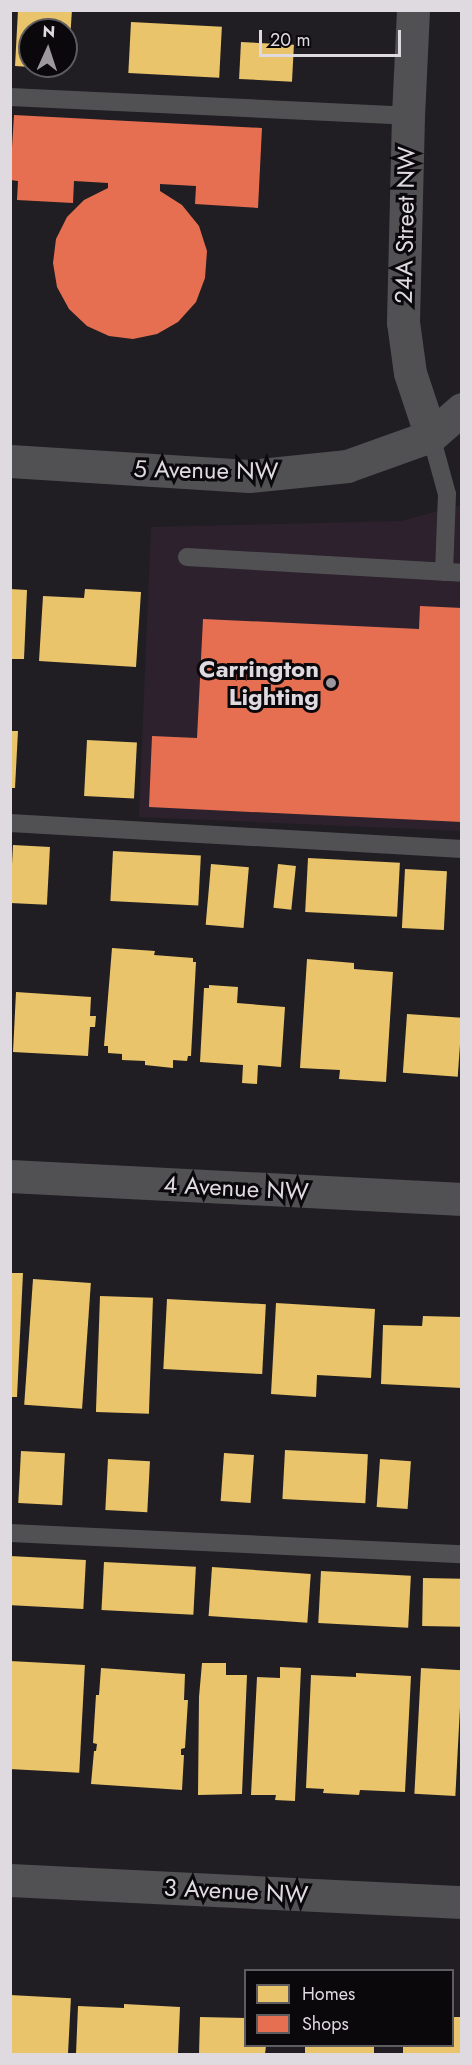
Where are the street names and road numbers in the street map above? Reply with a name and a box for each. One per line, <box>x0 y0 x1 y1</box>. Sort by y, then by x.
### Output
street label: 24A Street NW <box>389 146 421 304</box>
street label: 5 Avenue NW <box>133 454 279 486</box>
street label: 4 Avenue NW <box>163 1170 309 1206</box>
street label: 3 Avenue NW <box>163 1873 309 1909</box>

